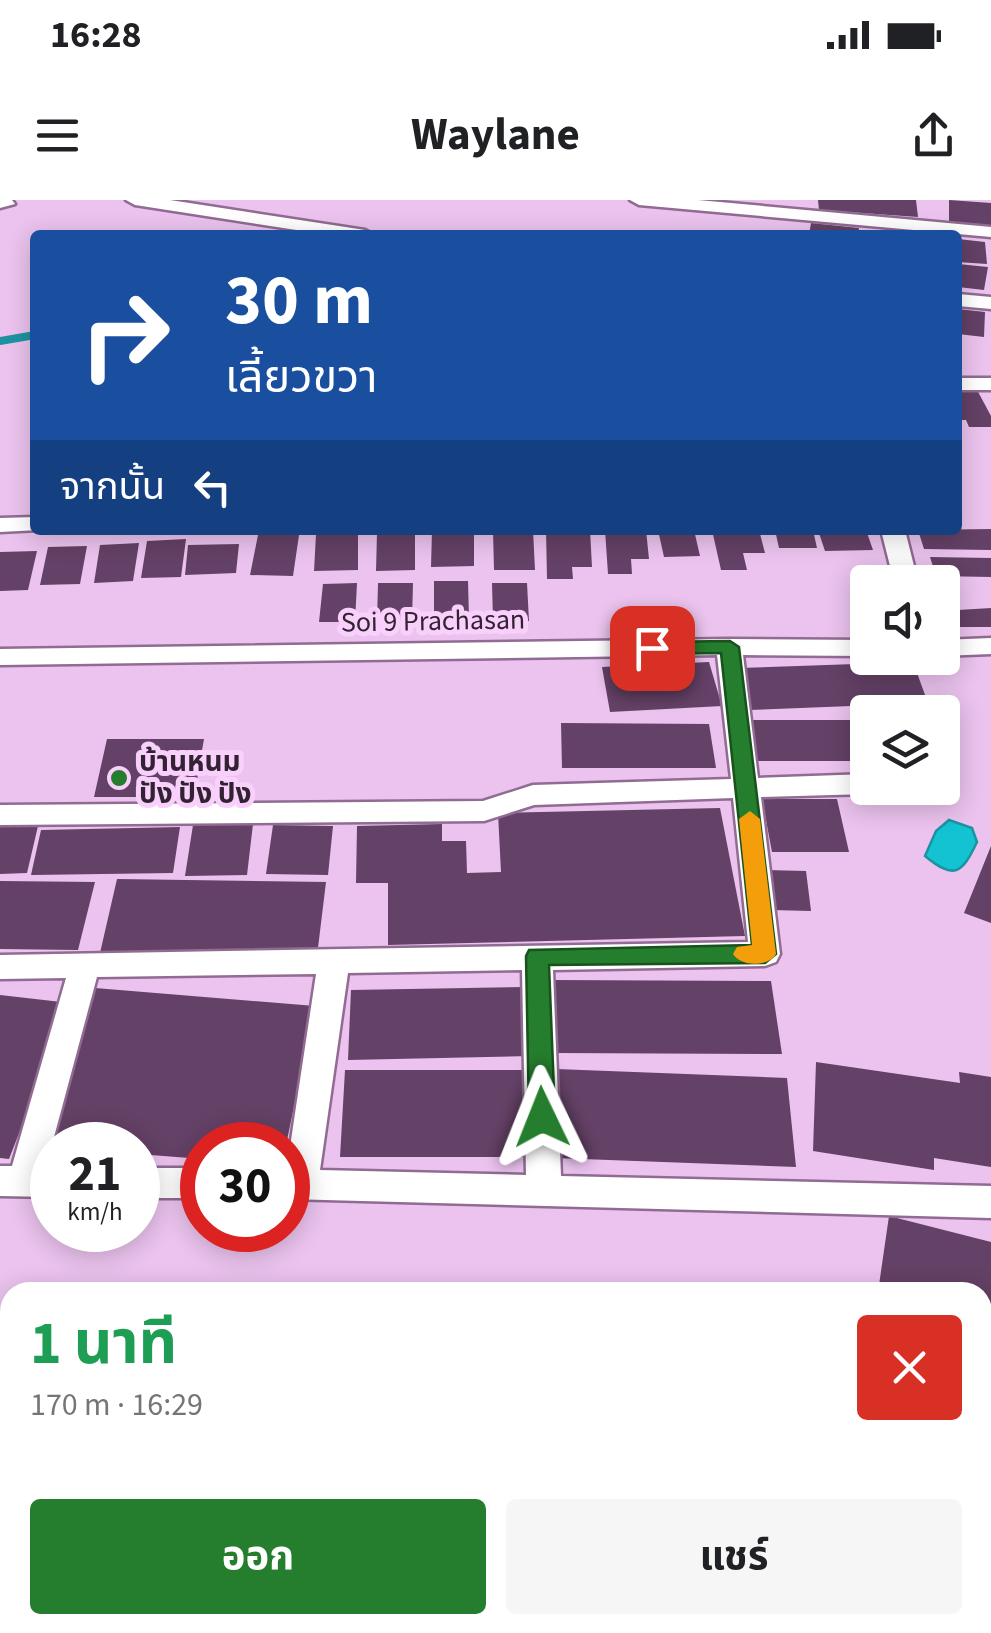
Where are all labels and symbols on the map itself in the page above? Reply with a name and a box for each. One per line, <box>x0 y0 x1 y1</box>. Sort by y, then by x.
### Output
street label: Soi 9 Prachasan <box>340 599 526 643</box>
pin <box>610 606 695 691</box>
place label: บ้านหนม ปัง ปัง ปัง <box>139 742 252 814</box>
marker: บ้านหนม ปัง ปัง ปัง <box>108 767 130 789</box>
position arrow <box>490 1065 594 1169</box>
speed limit sign: 30 <box>180 1122 310 1252</box>

